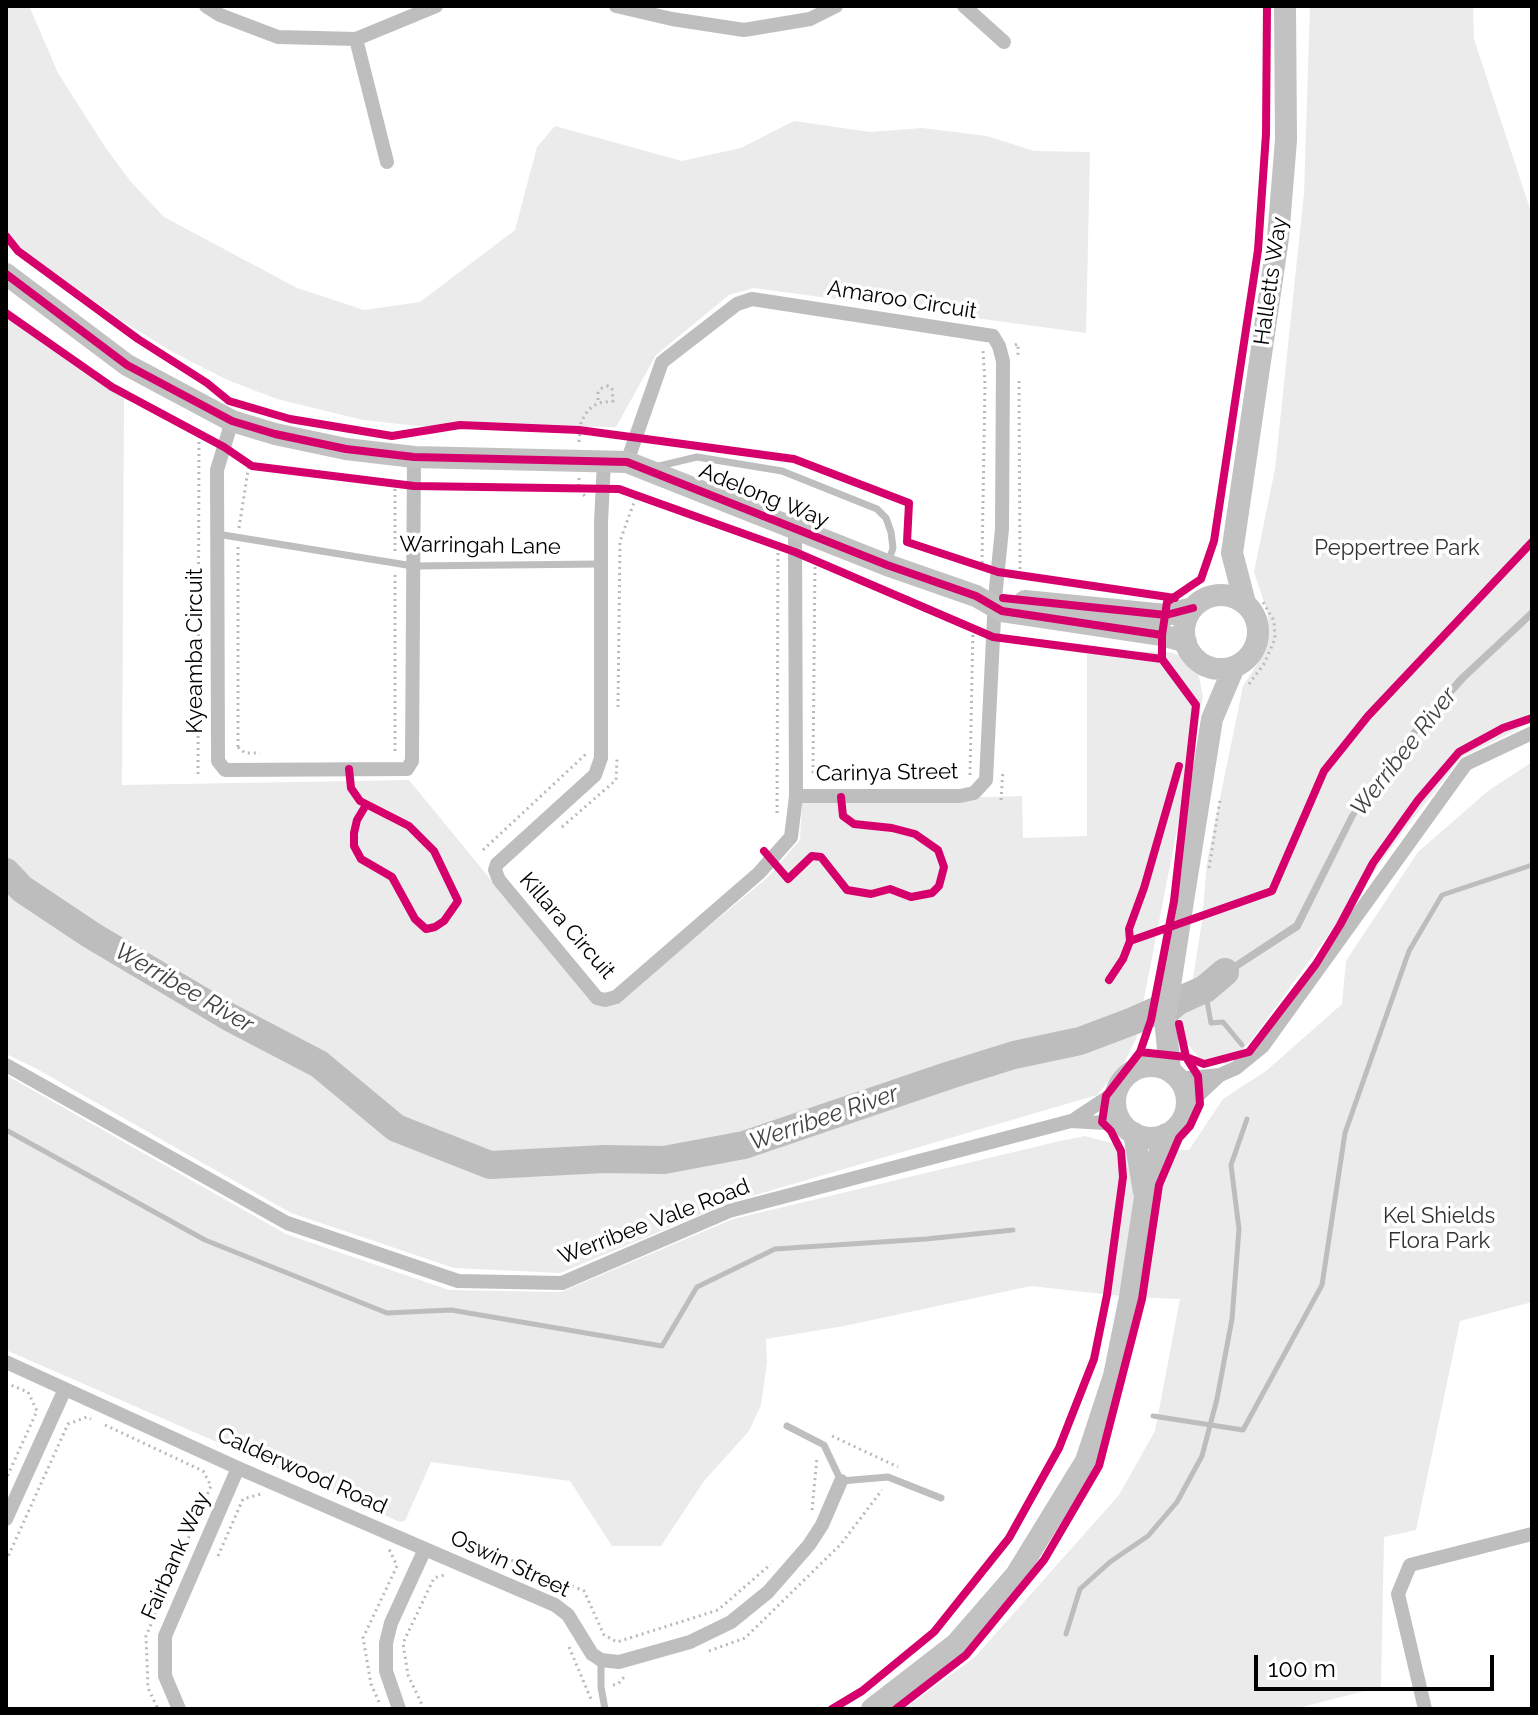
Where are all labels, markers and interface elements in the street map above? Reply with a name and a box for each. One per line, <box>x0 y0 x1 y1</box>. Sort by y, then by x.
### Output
street label: Halletts Way <box>1249 215 1293 347</box>
street label: Amaroo Circuit <box>825 275 979 325</box>
street label: Adelong Way <box>695 458 833 534</box>
street label: Warringah Lane <box>399 531 561 561</box>
park label: Peppertree Park <box>1314 535 1480 561</box>
street label: Kyeamba Circuit <box>182 568 208 734</box>
water label: Werribee River <box>1345 682 1463 822</box>
street label: Carinya Street <box>816 759 958 787</box>
street label: Killara Circuit <box>513 867 621 985</box>
water label: Werribee River <box>109 937 259 1039</box>
water label: Werribee River <box>746 1079 902 1157</box>
street label: Werribee Vale Road <box>555 1173 753 1271</box>
park label: Kel Shields Flora Park <box>1383 1203 1495 1254</box>
street label: Calderwood Road <box>213 1422 391 1520</box>
street label: Fairbank Way <box>136 1488 216 1624</box>
street label: Oswin Street <box>446 1525 574 1603</box>
scale bar <box>1258 1639 1498 1689</box>
text: 100 m <box>1268 1654 1336 1683</box>

